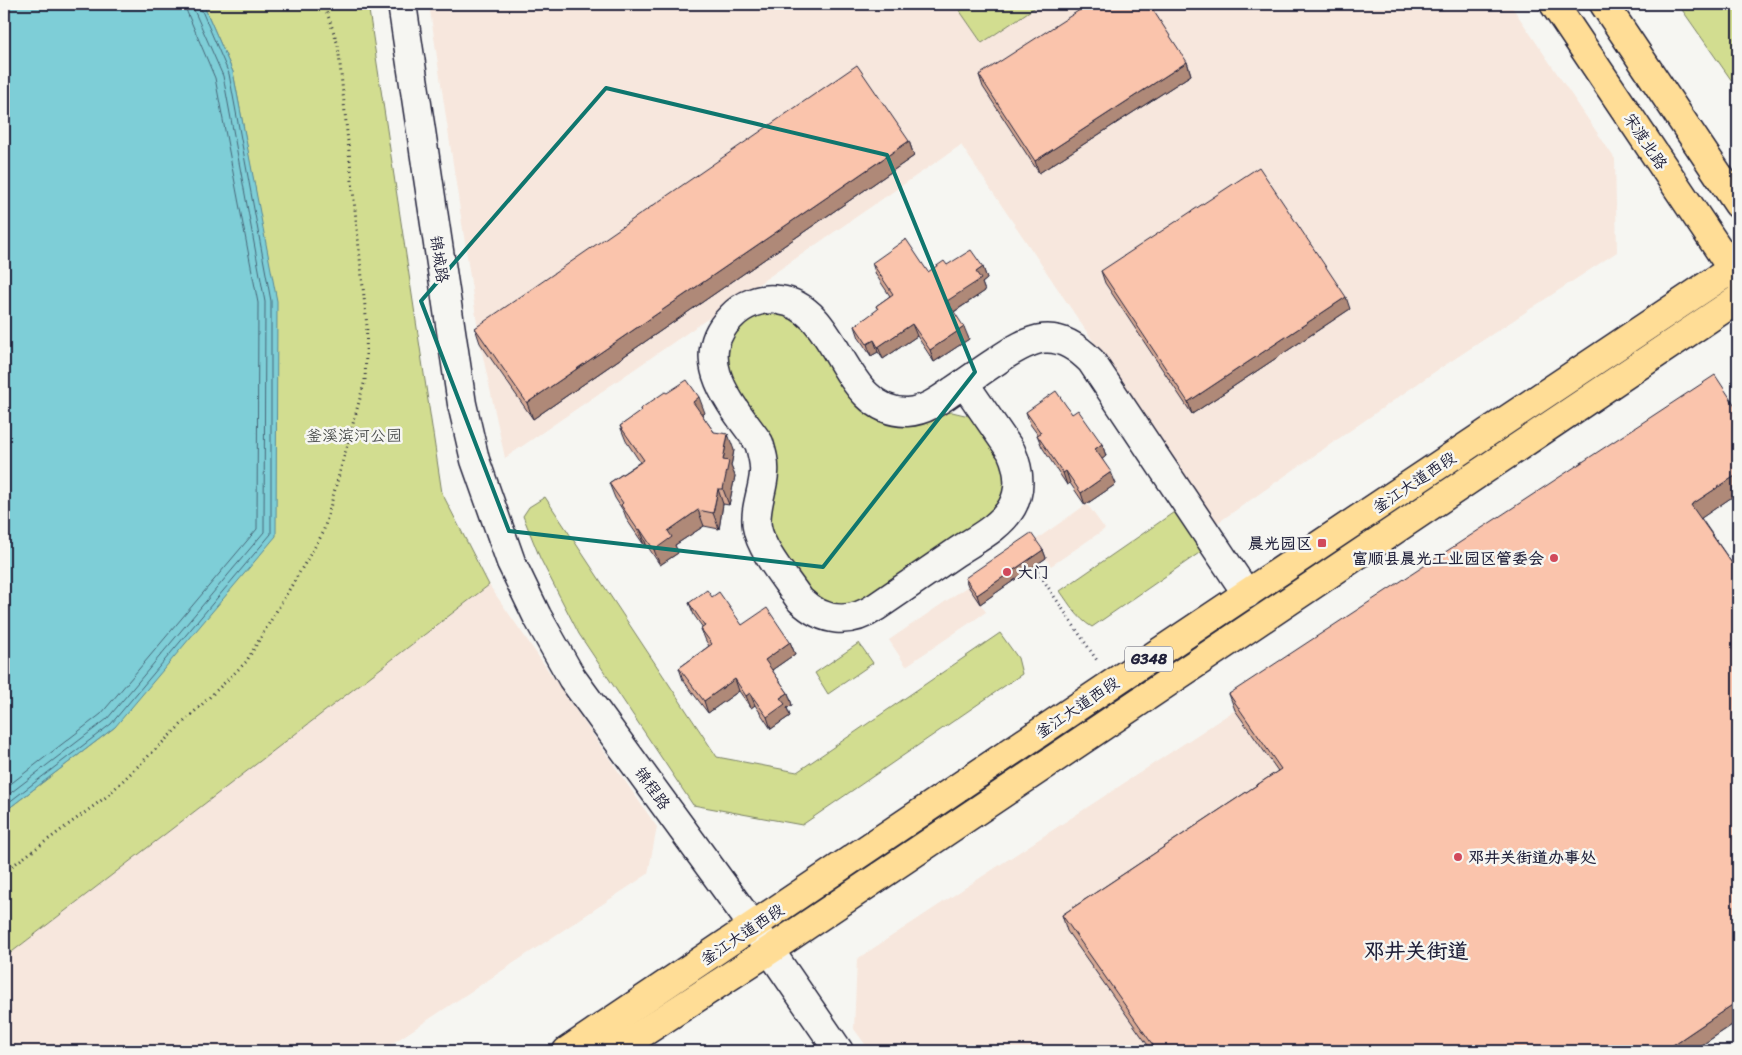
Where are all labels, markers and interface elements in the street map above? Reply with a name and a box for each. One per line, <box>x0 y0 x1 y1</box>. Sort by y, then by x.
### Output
street label: 宋渡北路 <box>1616 107 1676 176</box>
street label: 锦城路 <box>421 233 458 285</box>
park label: 釜溪滨河公园 <box>306 421 402 450</box>
street label: 釜江大道西段 <box>1366 444 1462 521</box>
place label: 晨光园区 <box>1248 529 1312 558</box>
marker: 晨光园区 <box>1316 537 1328 549</box>
place label: 富顺县晨光工业园区管委会 <box>1352 544 1544 573</box>
marker: 富顺县晨光工业园区管委会 <box>1548 552 1560 564</box>
place label: 大门 <box>1017 558 1049 587</box>
marker: 大门 <box>1001 566 1013 578</box>
road number: G348 <box>1125 646 1173 672</box>
street label: 釜江大道西段 <box>1029 669 1125 746</box>
street label: 锦程路 <box>627 760 678 816</box>
place label: 邓井关街道办事处 <box>1468 843 1597 872</box>
marker: 邓井关街道办事处 <box>1452 851 1464 863</box>
street label: 釜江大道西段 <box>694 896 790 973</box>
district label: 邓井关街道 <box>1364 932 1469 970</box>

